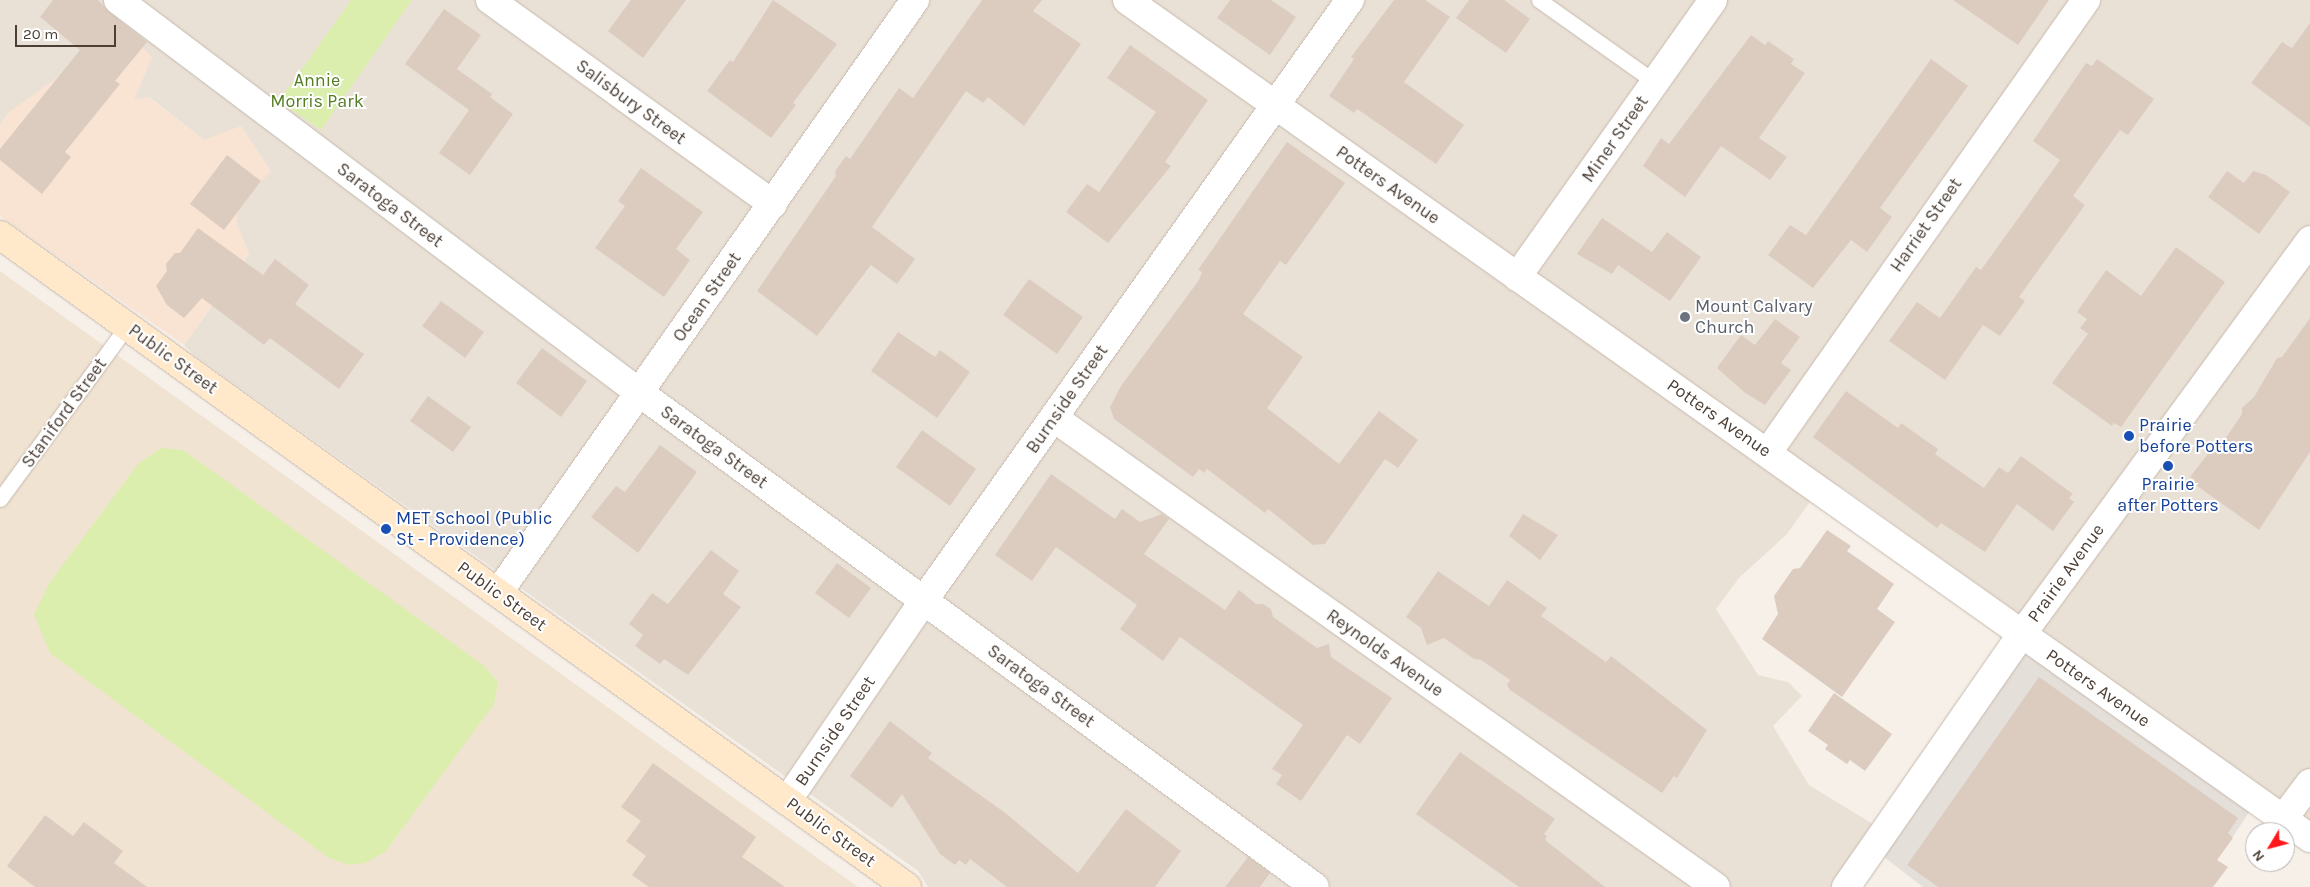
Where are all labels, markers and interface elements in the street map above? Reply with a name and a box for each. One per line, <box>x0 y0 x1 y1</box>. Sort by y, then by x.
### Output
scale bar <box>18 15 119 47</box>
text: 20 m <box>23 25 58 43</box>
street label: Salisbury Street <box>572 55 690 149</box>
park label: Annie Morris Park <box>270 70 364 112</box>
street label: Miner Street <box>1577 91 1653 187</box>
street label: Potters Avenue <box>1332 141 1444 229</box>
street label: Saratoga Street <box>333 158 447 252</box>
street label: Harriet Street <box>1886 174 1966 276</box>
street label: Ocean Street <box>668 248 746 346</box>
place label: Mount Calvary Church <box>1695 296 1813 338</box>
marker: Mount Calvary Church <box>1679 311 1691 323</box>
street label: Public Street <box>124 319 222 399</box>
street label: Burnside Street <box>1021 340 1113 458</box>
street label: Staniford Street <box>17 354 111 472</box>
street label: Potters Avenue <box>1663 374 1775 462</box>
street label: Saratoga Street <box>656 401 772 493</box>
place label: Prairie before Potters <box>2139 415 2253 458</box>
marker: Prairie before Potters <box>2123 430 2135 442</box>
marker: Prairie after Potters <box>2162 460 2174 472</box>
place label: Prairie after Potters <box>2117 474 2219 516</box>
place label: MET School (Public St - Providence) <box>396 508 552 550</box>
street label: Prairie Avenue <box>2023 520 2109 626</box>
marker: MET School (Public St - Providence) <box>380 523 392 535</box>
street label: Public Street <box>453 556 551 636</box>
street label: Reynolds Avenue <box>1322 605 1448 701</box>
street label: Saratoga Street <box>983 640 1099 732</box>
street label: Potters Avenue <box>2042 644 2154 732</box>
street label: Burnside Street <box>790 672 880 790</box>
street label: Public Street <box>782 792 880 872</box>
north arrow <box>2245 822 2295 872</box>
text: N <box>2249 847 2268 865</box>

